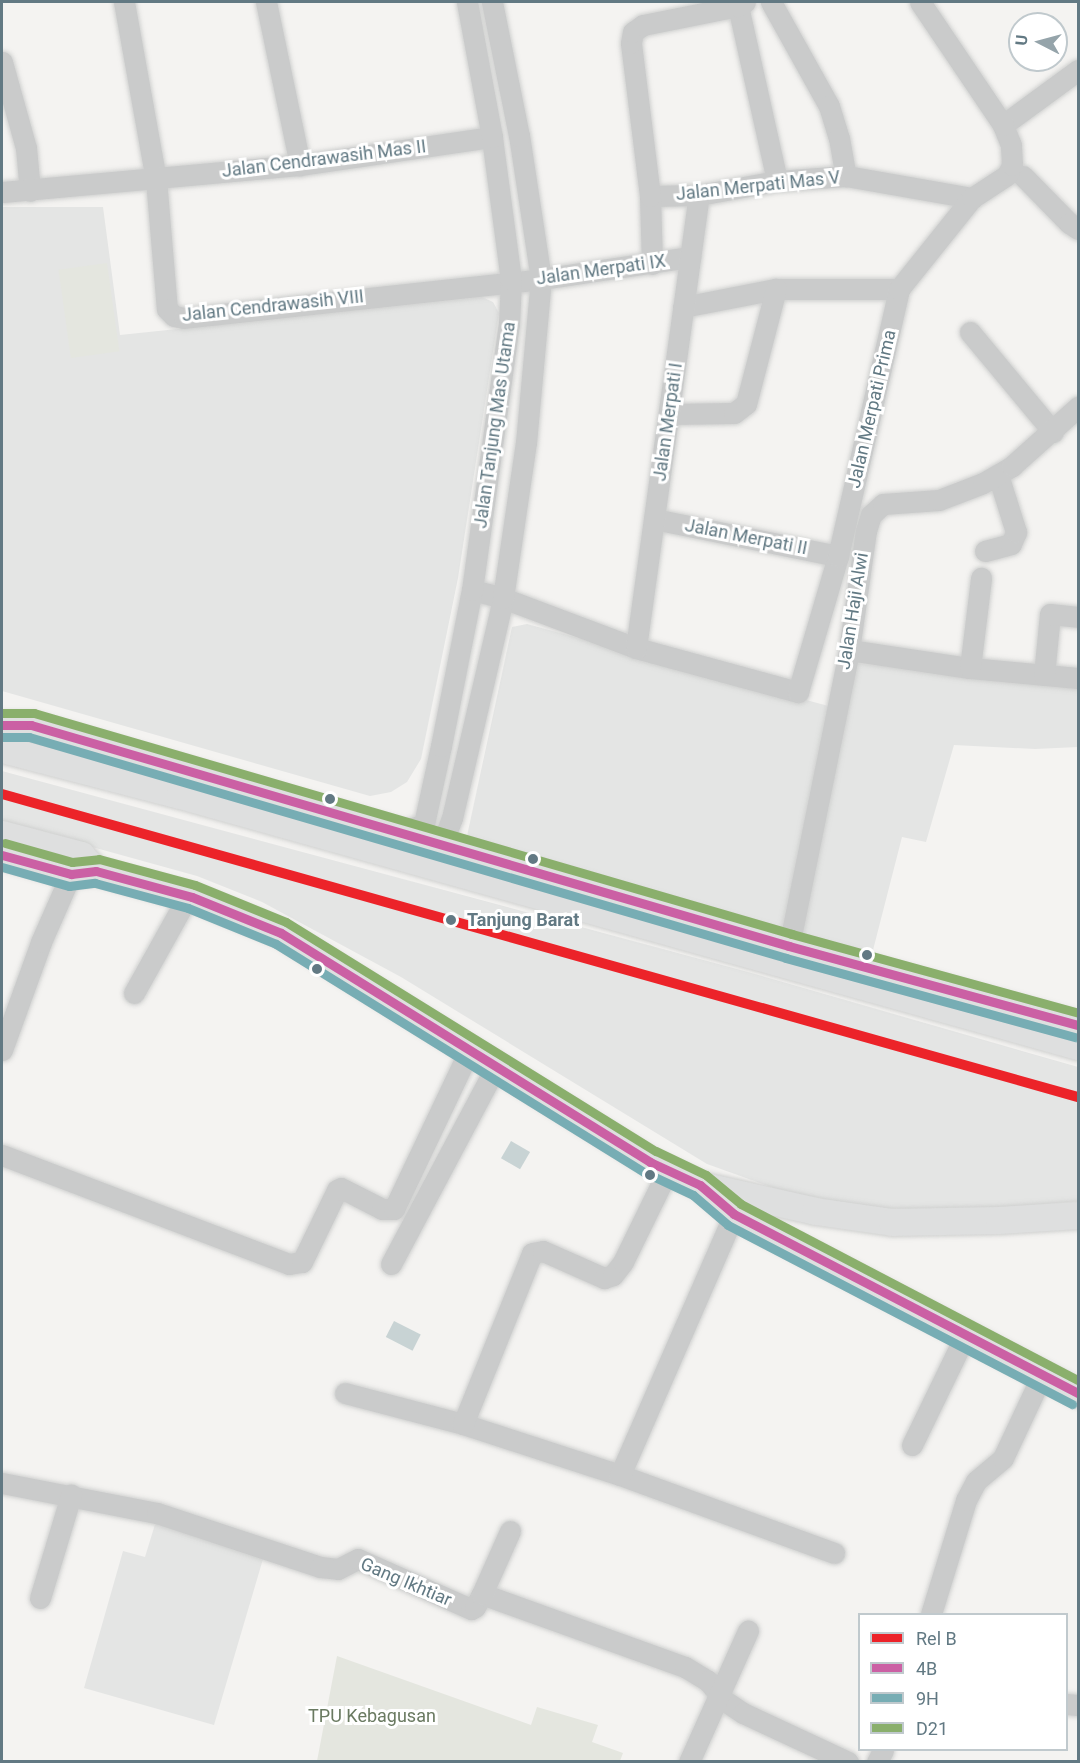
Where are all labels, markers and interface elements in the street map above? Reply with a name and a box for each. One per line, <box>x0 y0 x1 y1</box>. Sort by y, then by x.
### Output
north arrow <box>1008 12 1068 72</box>
text: U <box>1012 34 1032 47</box>
street label: Jalan Cendrawasih Mas II <box>221 136 427 182</box>
street label: Jalan Merpati Mas V <box>675 167 841 205</box>
street label: Jalan Merpati IX <box>535 250 667 290</box>
street label: Jalan Cendrawasih VIII <box>181 286 365 326</box>
street label: Jalan Tanjung Mas Utama <box>470 320 520 530</box>
street label: Jalan Merpati Prima <box>843 328 901 490</box>
street label: Jalan Merpati I <box>649 361 687 483</box>
street label: Jalan Merpati II <box>683 515 809 559</box>
street label: Jalan Haji Alwi <box>833 551 873 671</box>
unlabelled marker <box>324 793 336 805</box>
unlabelled marker <box>527 853 539 865</box>
marker: Tanjung Barat <box>440 909 462 931</box>
place label: Tanjung Barat <box>467 909 579 931</box>
unlabelled marker <box>861 949 873 961</box>
unlabelled marker <box>311 963 323 975</box>
unlabelled marker <box>644 1169 656 1181</box>
street label: Gang Ikhtiar <box>357 1553 455 1611</box>
legend <box>858 1613 1068 1751</box>
text: Rel B <box>916 1628 957 1649</box>
text: 4B <box>916 1658 937 1679</box>
text: 9H <box>916 1688 939 1709</box>
park label: TPU Kebagusan <box>308 1705 436 1727</box>
text: D21 <box>916 1718 948 1739</box>

